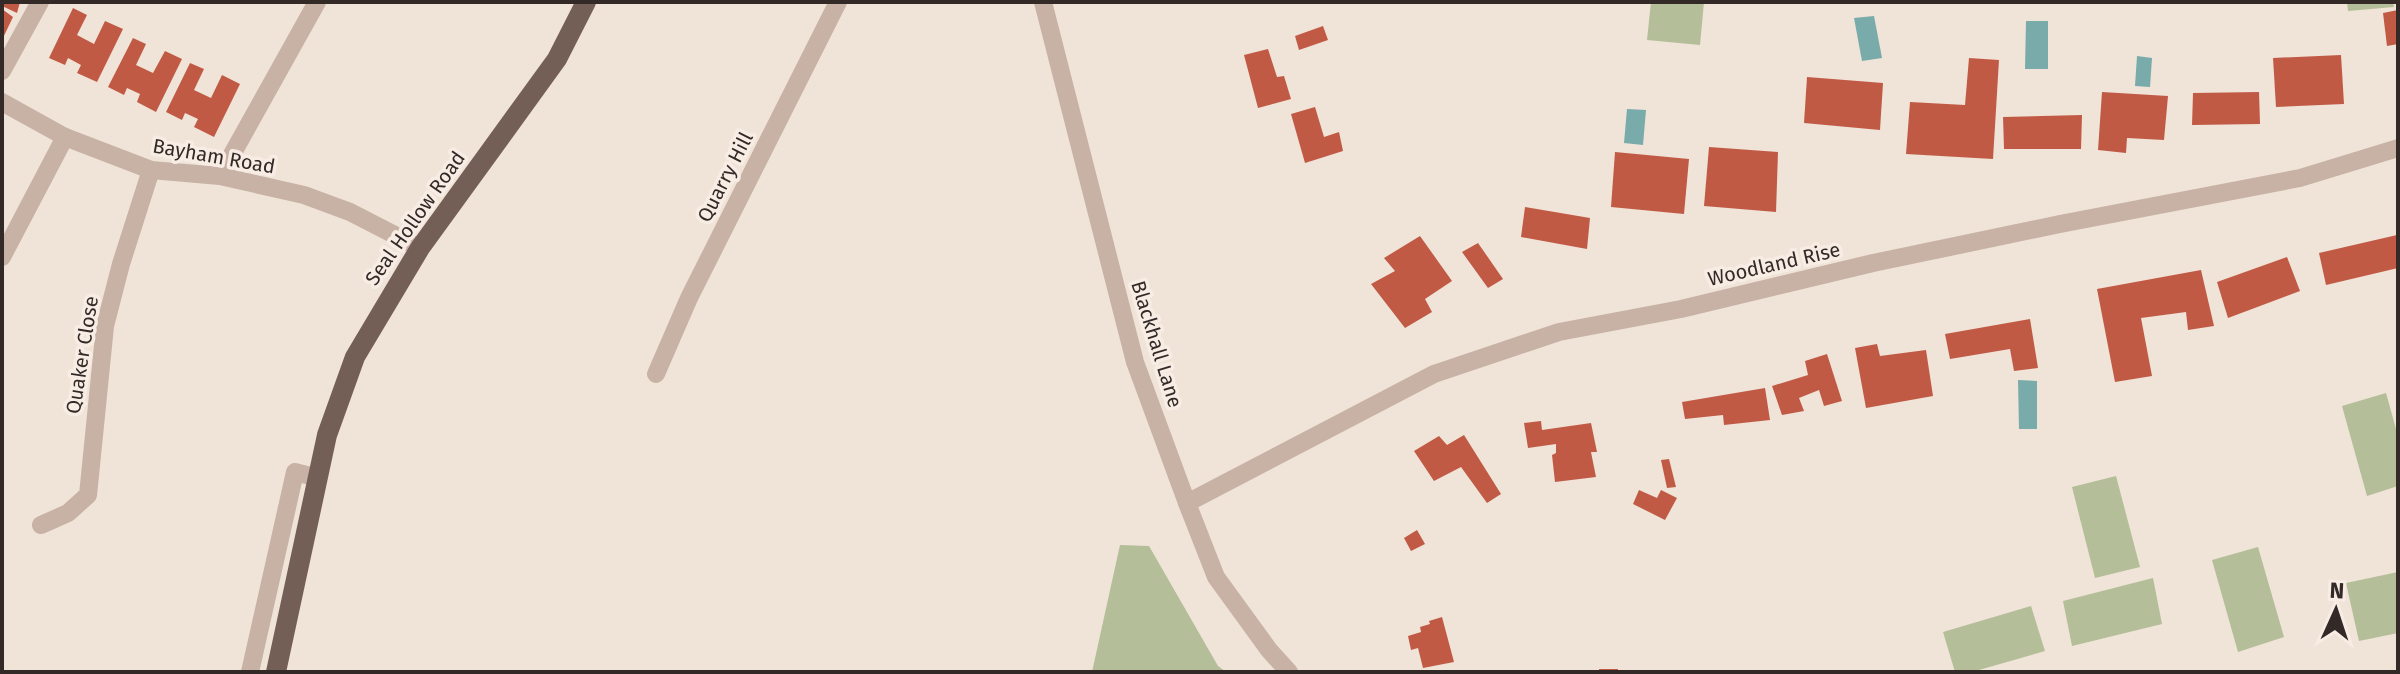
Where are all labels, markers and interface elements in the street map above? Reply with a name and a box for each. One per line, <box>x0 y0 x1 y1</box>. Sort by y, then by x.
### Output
street label: Quarry Hill <box>692 128 758 226</box>
street label: Bayham Road <box>151 133 277 179</box>
street label: Seal Hollow Road <box>360 146 470 290</box>
street label: Woodland Rise <box>1705 237 1843 291</box>
street label: Blackhall Lane <box>1126 278 1188 410</box>
street label: Quaker Close <box>61 294 103 416</box>
north arrow <box>2296 570 2376 650</box>
text: N <box>2329 577 2345 604</box>

